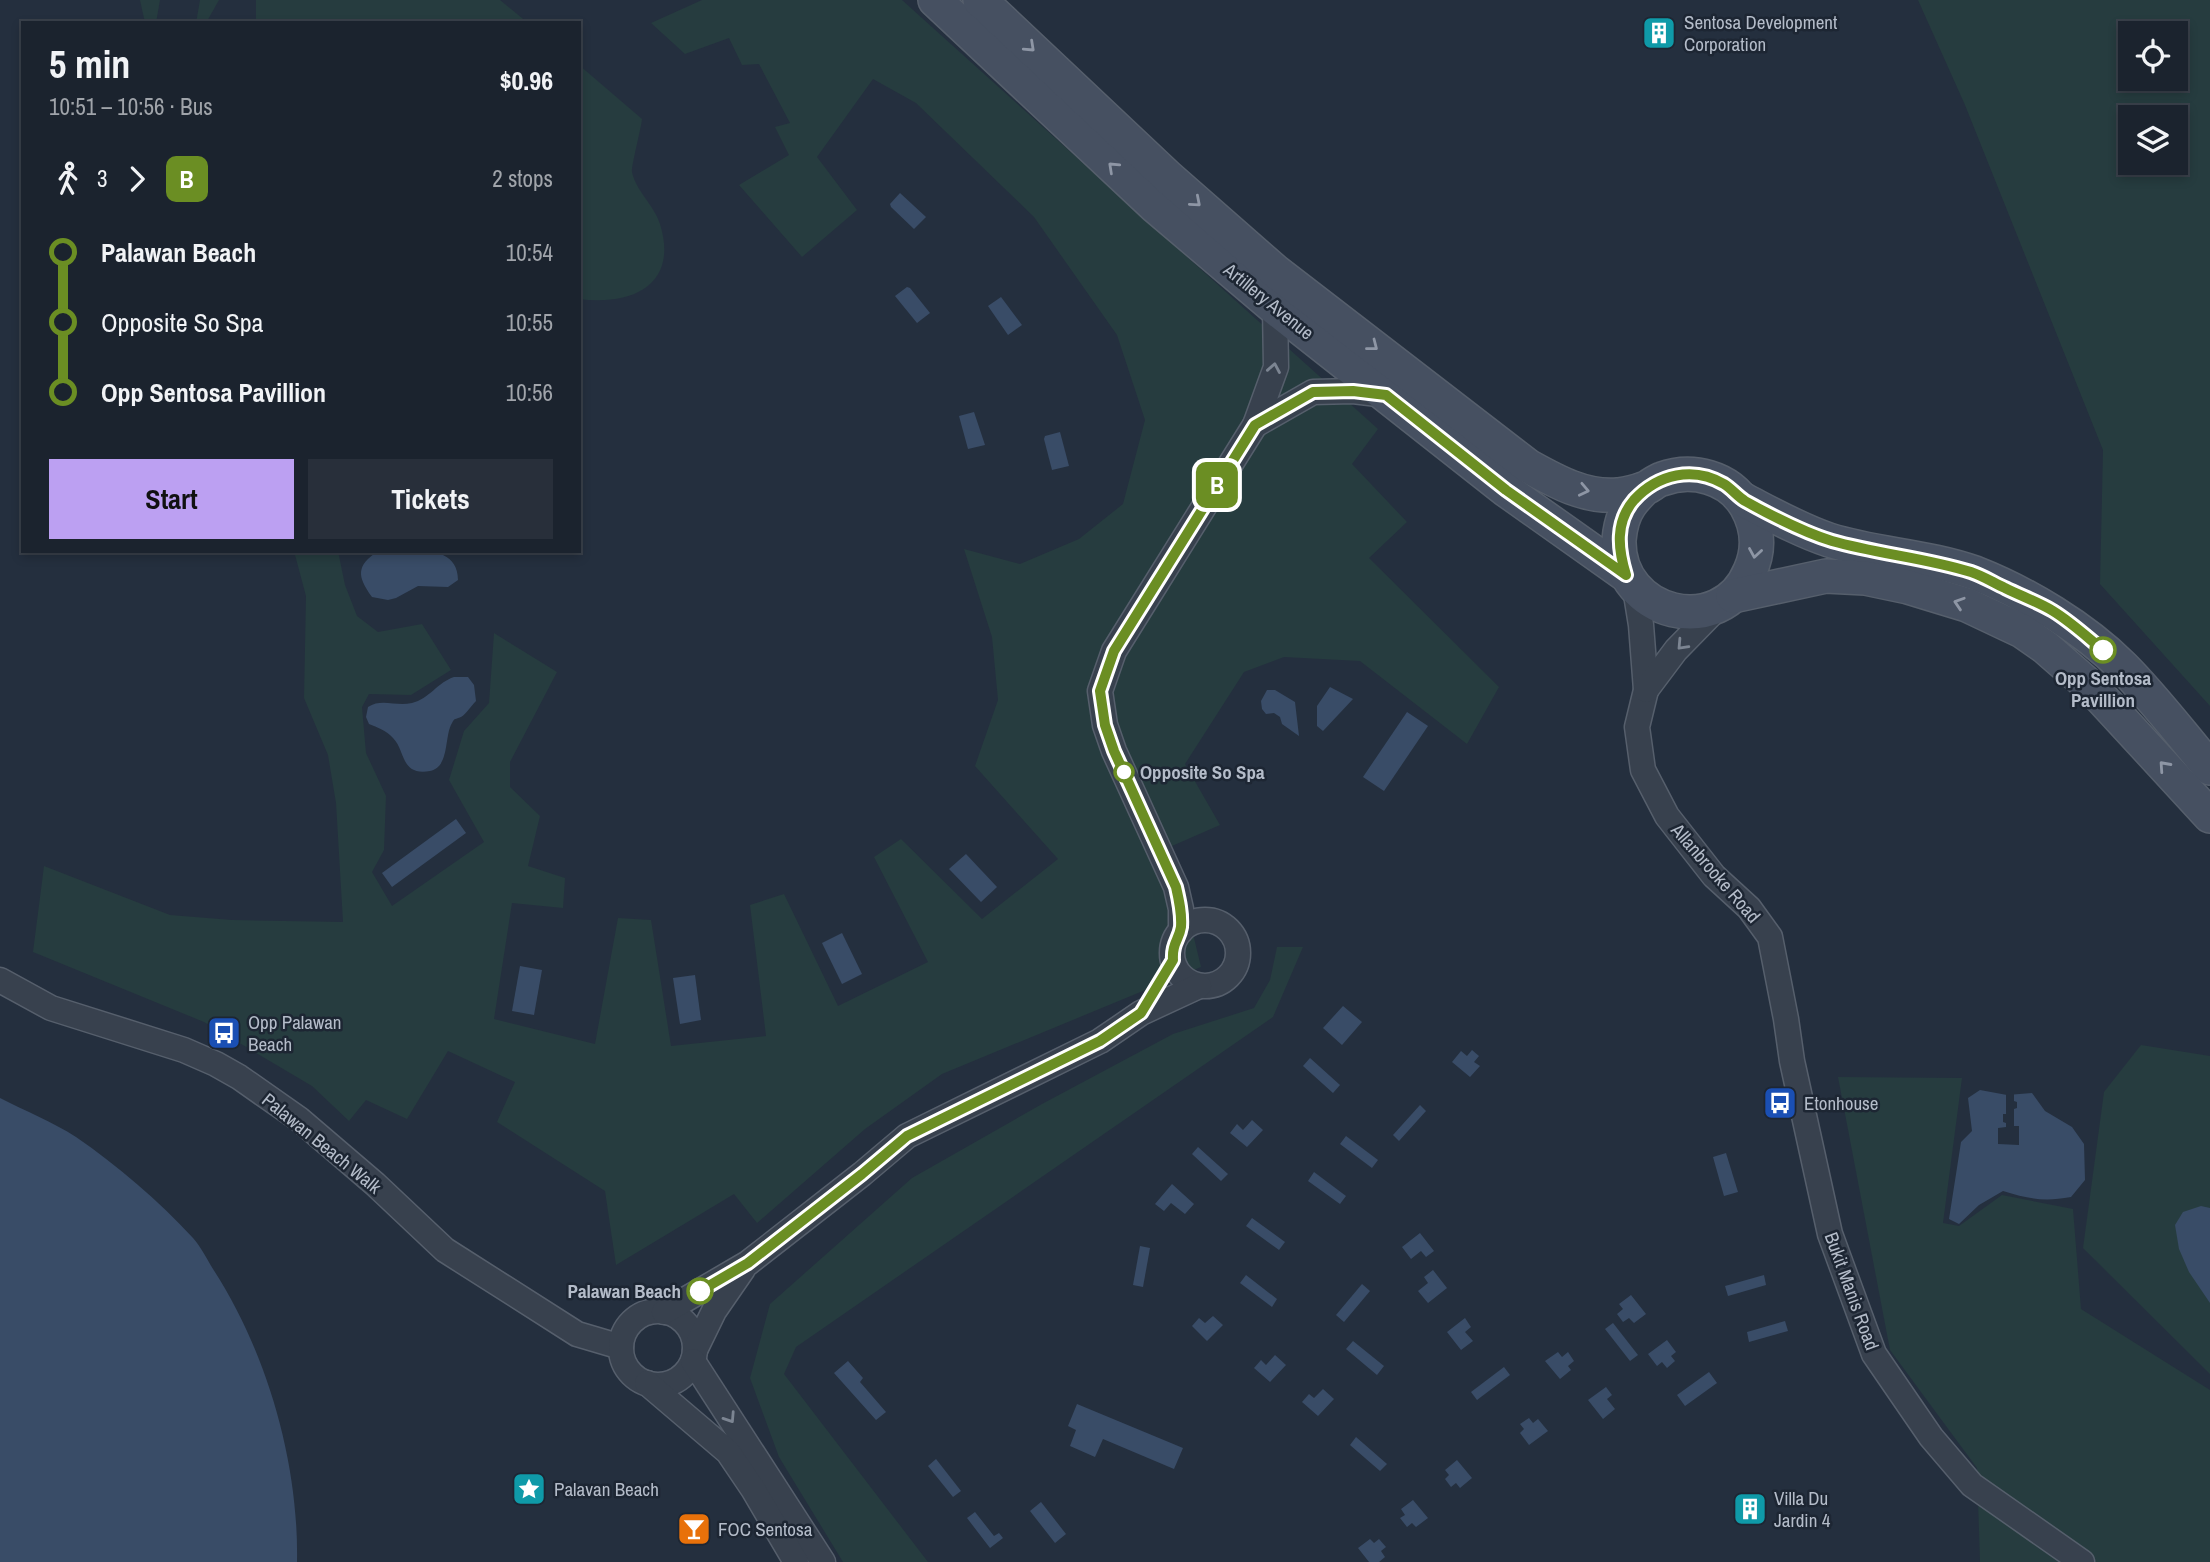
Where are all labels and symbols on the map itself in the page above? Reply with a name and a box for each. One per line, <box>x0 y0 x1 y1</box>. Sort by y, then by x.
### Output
place label: Sentosa Development Corporation <box>1684 9 1838 57</box>
building icon: Sentosa Development Corporation <box>1640 14 1678 52</box>
one-way arrow <box>1022 38 1035 51</box>
one-way arrow <box>1108 162 1121 175</box>
one-way arrow <box>1188 194 1201 206</box>
street label: Artillery Avenue <box>1218 256 1319 345</box>
one-way arrow <box>1365 337 1377 350</box>
one-way arrow <box>1266 362 1281 374</box>
line badge: B <box>1194 462 1240 508</box>
one-way arrow <box>1578 482 1590 496</box>
one-way arrow <box>1748 547 1763 559</box>
one-way arrow <box>1954 597 1966 611</box>
one-way arrow <box>1677 637 1690 650</box>
marker: Opp Sentosa Pavillion <box>2090 637 2116 663</box>
place label: Opp Sentosa Pavillion <box>2055 665 2151 713</box>
place label: Opposite So Spa <box>1140 759 1265 785</box>
one-way arrow <box>2160 761 2172 774</box>
marker: Opposite So Spa <box>1114 762 1134 782</box>
street label: Allanbrooke Road <box>1665 817 1766 928</box>
place label: Opp Palawan Beach <box>248 1009 342 1057</box>
bus stop icon: Opp Palawan Beach <box>205 1014 243 1052</box>
bus stop icon: Etonhouse <box>1761 1084 1799 1122</box>
street label: Palawan Beach Walk <box>257 1087 387 1199</box>
place label: Etonhouse <box>1804 1090 1879 1116</box>
street label: Bukit Manis Road <box>1819 1228 1885 1354</box>
place label: Palawan Beach <box>568 1278 681 1304</box>
marker: Palawan Beach <box>687 1278 713 1304</box>
one-way arrow <box>722 1410 734 1423</box>
place icon: Palavan Beach <box>510 1470 548 1508</box>
place label: Palavan Beach <box>554 1476 659 1502</box>
place label: Villa Du Jardin 4 <box>1774 1485 1831 1533</box>
building icon: Villa Du Jardin 4 <box>1731 1490 1769 1528</box>
bar icon: FOC Sentosa <box>675 1510 713 1548</box>
place label: FOC Sentosa <box>718 1516 813 1542</box>

